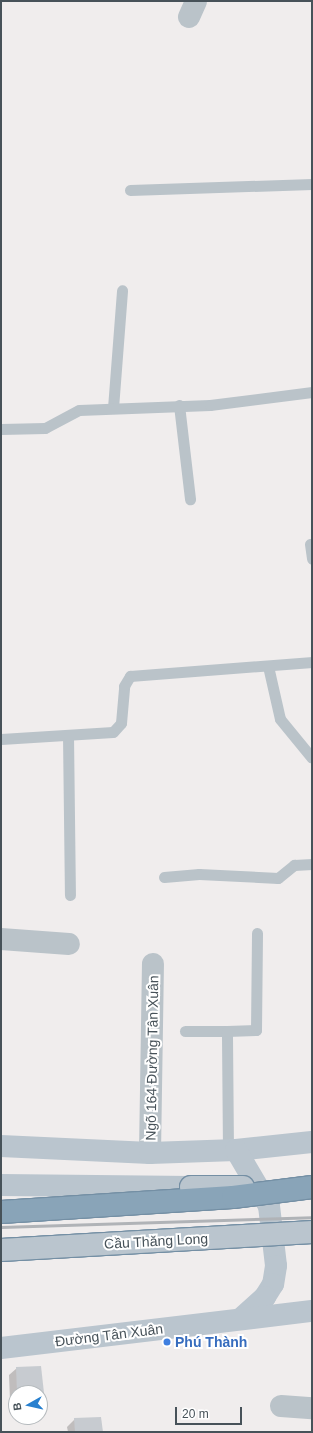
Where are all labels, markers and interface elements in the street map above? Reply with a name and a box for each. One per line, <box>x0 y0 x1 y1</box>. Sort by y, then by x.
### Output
street label: Ngõ 164 Đường Tân Xuân <box>142 975 162 1141</box>
street label: Cầu Thăng Long <box>103 1230 209 1252</box>
street label: Đường Tân Xuân <box>54 1320 164 1350</box>
place label: Phú Thành <box>175 1334 247 1350</box>
marker: Phú Thành <box>162 1337 172 1347</box>
north arrow <box>8 1385 48 1425</box>
scale bar <box>177 1399 244 1425</box>
text: B <box>11 1402 24 1411</box>
text: 20 m <box>182 1407 209 1421</box>

